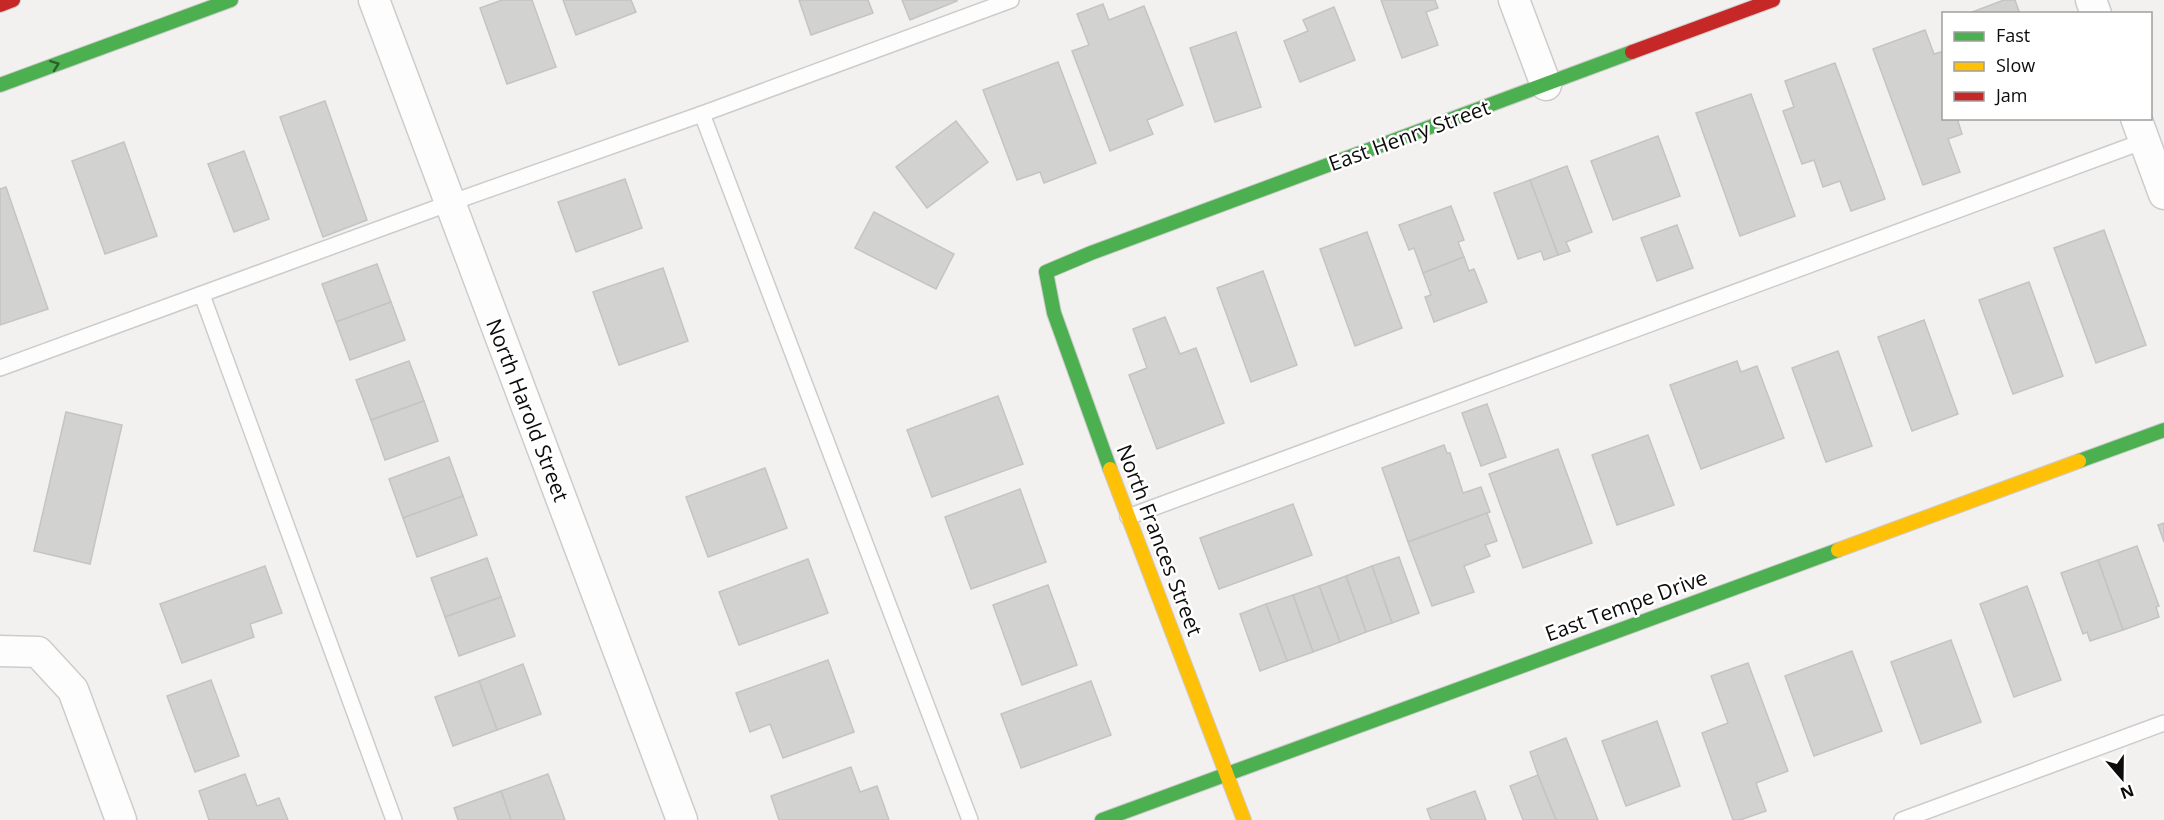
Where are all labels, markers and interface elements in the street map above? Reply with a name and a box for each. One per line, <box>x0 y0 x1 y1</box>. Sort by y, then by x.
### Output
legend <box>1942 12 2152 120</box>
text: Fast <box>1996 23 2030 47</box>
text: Slow <box>1996 53 2035 77</box>
one-way arrow <box>49 59 60 72</box>
text: Jam <box>1994 83 2028 107</box>
street label: East Henry Street <box>1324 93 1494 177</box>
street label: North Harold Street <box>480 315 576 505</box>
street label: North Frances Street <box>1111 440 1209 640</box>
street label: East Tempe Drive <box>1541 563 1711 647</box>
north arrow <box>2092 748 2152 808</box>
text: N <box>2117 780 2137 805</box>

